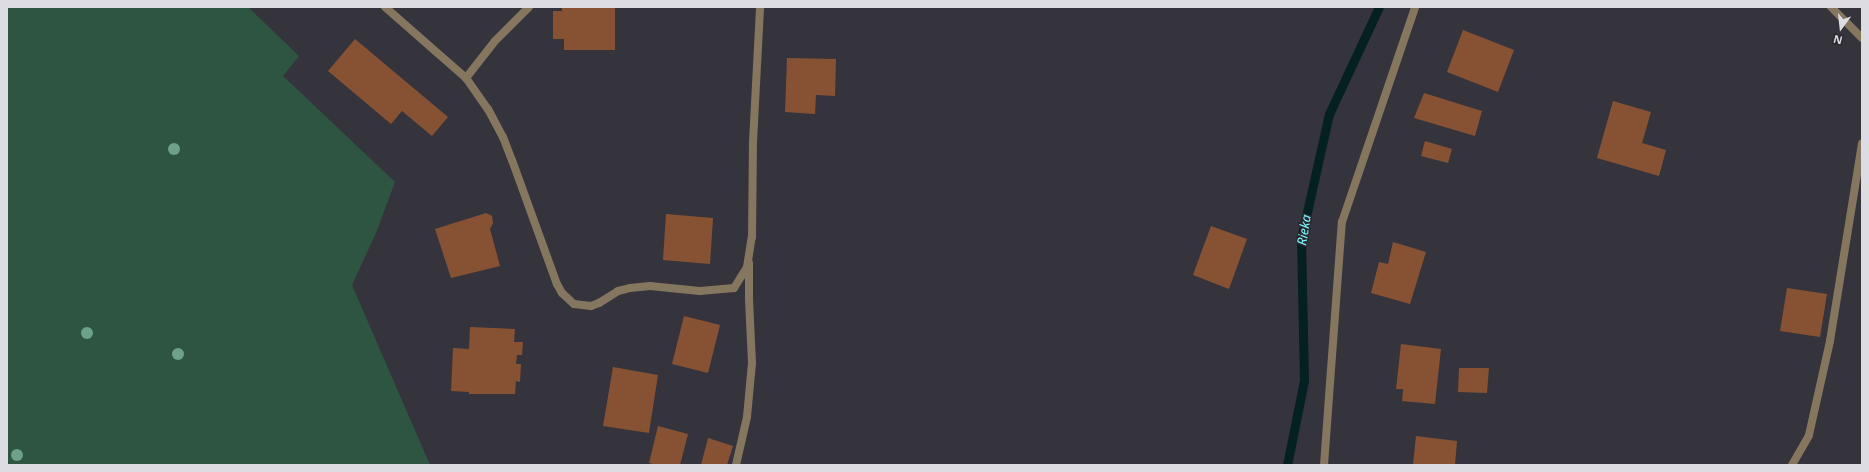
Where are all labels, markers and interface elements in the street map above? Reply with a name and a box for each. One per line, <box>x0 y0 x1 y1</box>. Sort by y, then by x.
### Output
north arrow <box>1821 8 1861 48</box>
text: N <box>1832 32 1844 48</box>
water label: Rieka <box>1294 213 1314 247</box>

